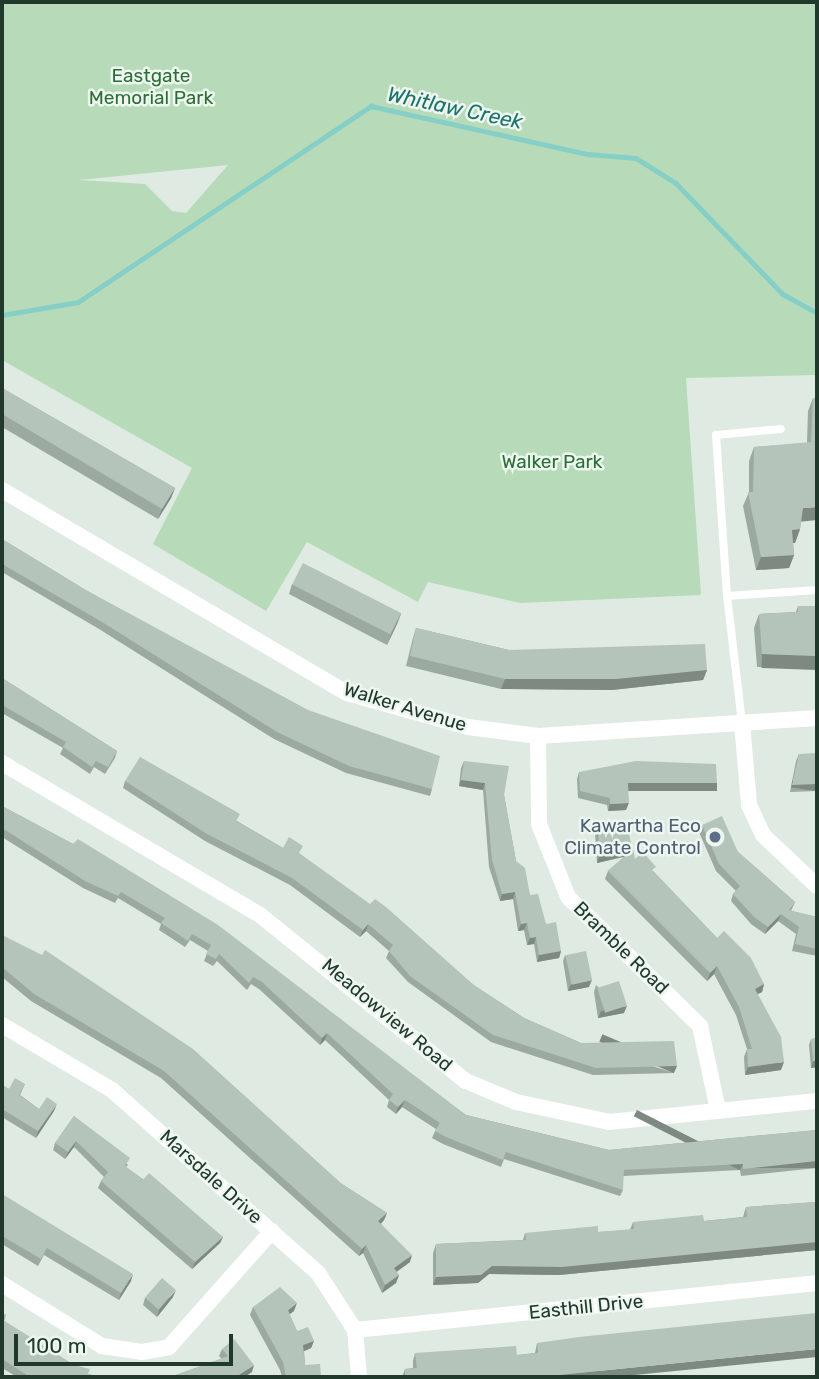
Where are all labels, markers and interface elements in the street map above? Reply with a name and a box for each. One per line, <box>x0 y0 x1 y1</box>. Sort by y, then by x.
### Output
park label: Eastgate Memorial Park <box>89 65 213 109</box>
water label: Whitlaw Creek <box>385 81 525 135</box>
park label: Walker Park <box>501 451 603 473</box>
street label: Walker Avenue <box>340 677 470 737</box>
place label: Kawartha Eco Climate Control <box>564 815 701 859</box>
marker: Kawartha Eco Climate Control <box>707 829 723 845</box>
street label: Bramble Road <box>569 897 673 999</box>
street label: Meadowview Road <box>317 954 457 1076</box>
street label: Marsdale Drive <box>155 1125 267 1229</box>
street label: Easthill Drive <box>528 1290 644 1324</box>
scale bar <box>18 1320 236 1364</box>
text: 100 m <box>27 1333 86 1358</box>

